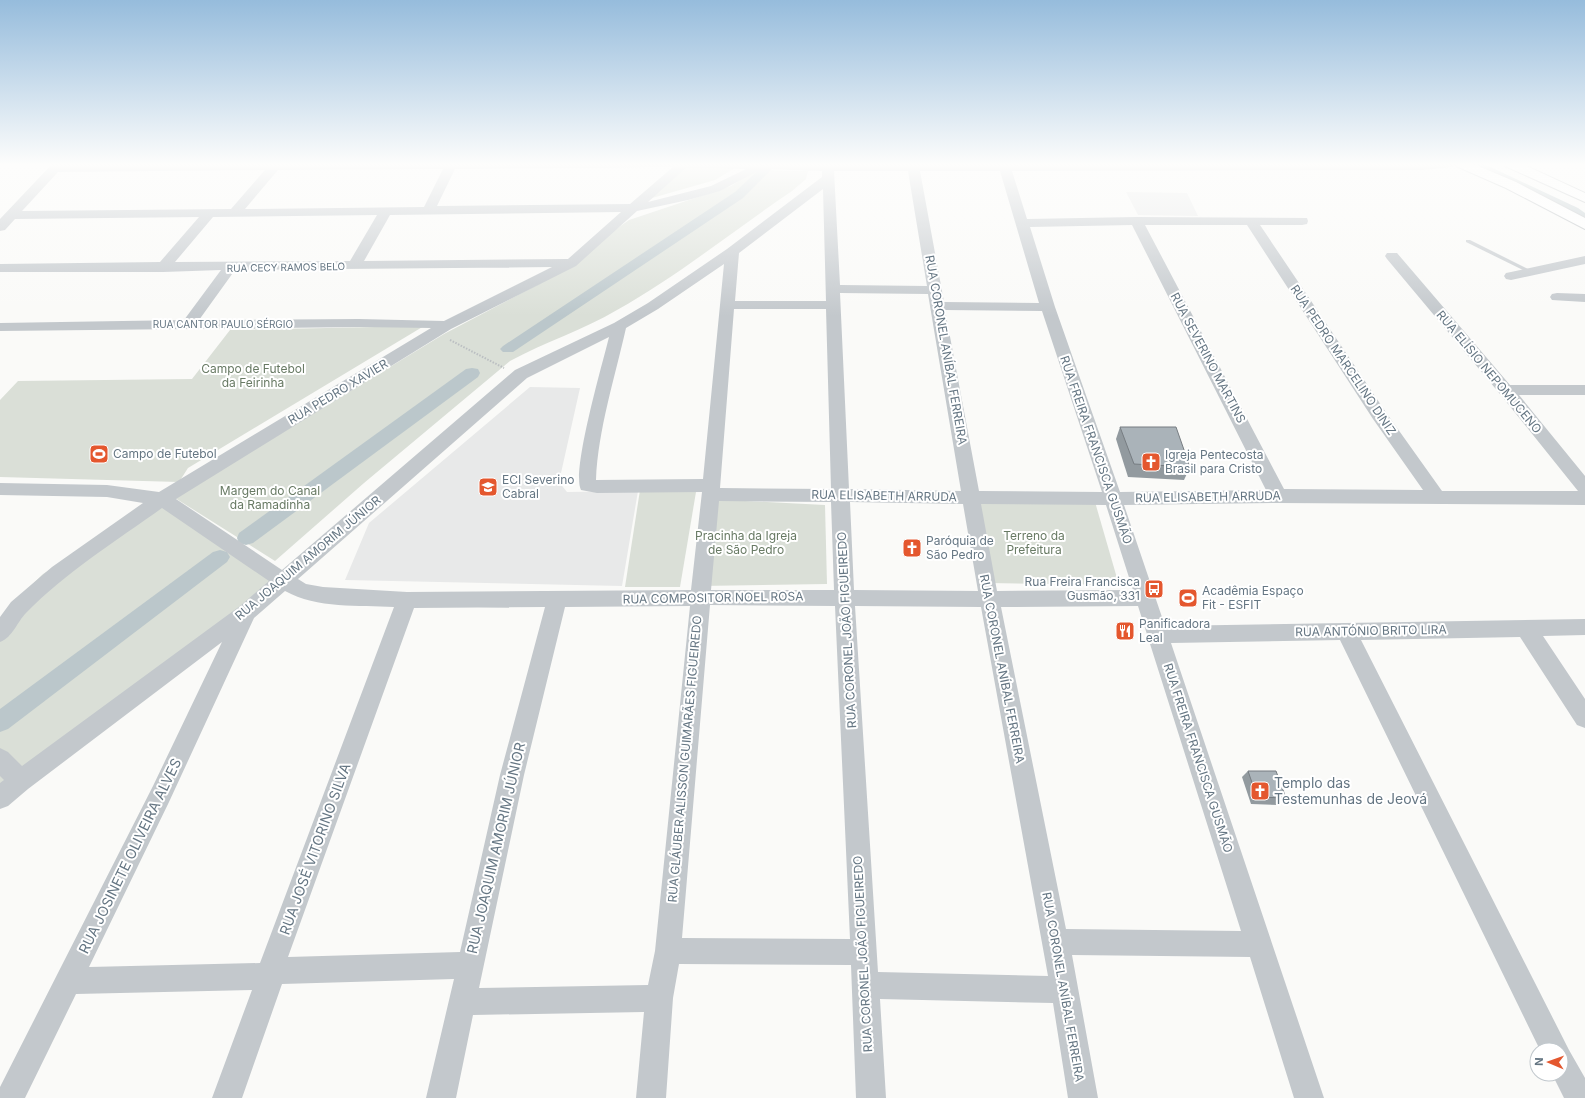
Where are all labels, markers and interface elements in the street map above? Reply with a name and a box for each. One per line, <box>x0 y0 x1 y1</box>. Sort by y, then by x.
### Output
street label: RUA CORONEL ANÍBAL FERREIRA <box>922 254 971 446</box>
street label: RUA CECY RAMOS BELO <box>227 260 346 274</box>
street label: RUA PEDRO MARCELINO DINIZ <box>1287 282 1399 438</box>
street label: RUA SEVERINO MARTINS <box>1168 290 1249 426</box>
street label: RUA ELÍSIO NEPOMUCENO <box>1434 307 1545 436</box>
street label: RUA CANTOR PAULO SÉRGIO <box>153 317 293 330</box>
street label: RUA FREIRA FRANCISCA GUSMÃO <box>1057 354 1136 546</box>
street label: RUA PEDRO XAVIER <box>285 356 391 427</box>
park label: Campo de Futebol da Feirinha <box>201 361 305 390</box>
sports icon: Campo de Futebol <box>88 443 110 465</box>
place label: Campo de Futebol <box>113 446 217 461</box>
place label: Igreja Pentecosta Brasil para Cristo <box>1165 447 1264 476</box>
church icon: Igreja Pentecosta Brasil para Cristo <box>1140 451 1162 473</box>
place label: ECI Severino Cabral <box>502 472 574 501</box>
school or university icon: ECI Severino Cabral <box>477 476 499 498</box>
park label: Margem do Canal da Ramadinha <box>220 483 320 512</box>
street label: RUA ELISABETH ARRUDA <box>811 487 957 504</box>
street label: RUA ELISABETH ARRUDA <box>1135 488 1281 505</box>
street label: RUA JOAQUIM AMORIM JÚNIOR <box>232 492 384 623</box>
park label: Pracinha da Igreja de São Pedro <box>695 528 797 557</box>
park label: Terreno da Prefeitura <box>1003 528 1065 557</box>
street label: RUA CORONEL JOÃO FIGUEIREDO <box>834 531 859 729</box>
place label: Paróquia de São Pedro <box>926 533 994 562</box>
church icon: Paróquia de São Pedro <box>901 537 923 559</box>
street label: RUA CORONEL ANÍBAL FERREIRA <box>977 573 1028 765</box>
place label: Rua Freira Francisca Gusmão, 331 <box>1025 574 1140 603</box>
bus stop icon: Rua Freira Francisca Gusmão, 331 <box>1143 578 1165 600</box>
place label: Acadêmia Espaço Fit - ESFIT <box>1202 583 1304 612</box>
sports icon: Acadêmia Espaço Fit - ESFIT <box>1177 587 1199 609</box>
street label: RUA COMPOSITOR NOEL ROSA <box>622 588 803 607</box>
street label: RUA GLÁUBER ALISSON GUIMARÃES FIGUEIREDO <box>664 615 705 903</box>
place label: Panificadora Leal <box>1139 616 1210 645</box>
restaurant icon: Panificadora Leal <box>1114 620 1136 642</box>
street label: RUA ANTÓNIO BRITO LIRA <box>1295 622 1447 639</box>
street label: RUA FREIRA FRANCISCA GUSMÃO <box>1161 661 1236 854</box>
street label: RUA JOAQUIM AMORIM JÚNIOR <box>463 741 528 955</box>
street label: RUA JOSINETE OLIVEIRA ALVES <box>75 755 184 956</box>
street label: RUA JOSÉ VITORINO SILVA <box>275 760 354 937</box>
place label: Templo das Testemunhas de Jeová <box>1274 774 1427 807</box>
church icon: Templo das Testemunhas de Jeová <box>1249 780 1271 802</box>
street label: RUA CORONEL JOÃO FIGUEIREDO <box>850 855 875 1053</box>
street label: RUA CORONEL ANÍBAL FERREIRA <box>1039 891 1088 1083</box>
north arrow <box>1529 1042 1569 1082</box>
text: N <box>1532 1057 1546 1066</box>

